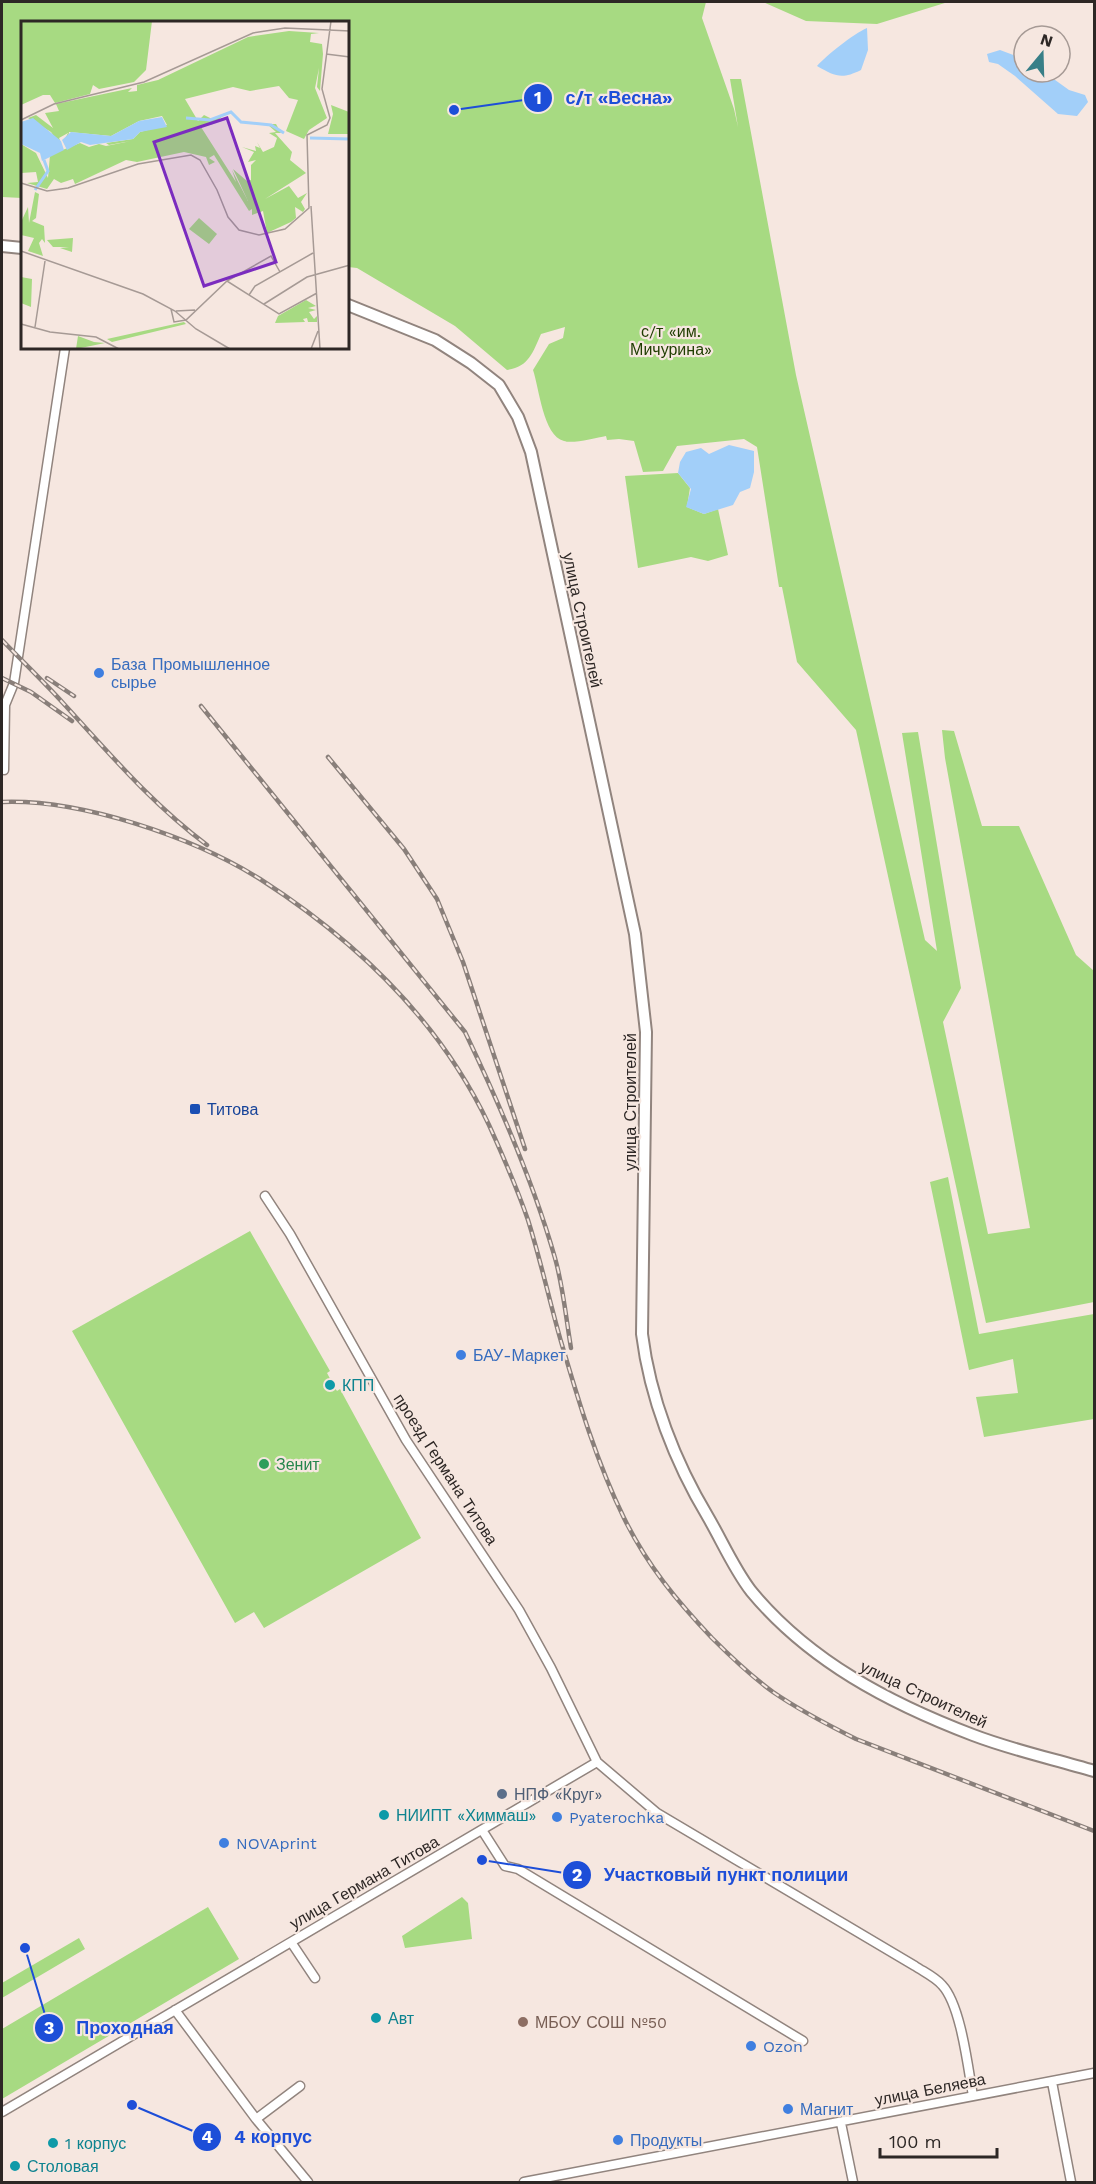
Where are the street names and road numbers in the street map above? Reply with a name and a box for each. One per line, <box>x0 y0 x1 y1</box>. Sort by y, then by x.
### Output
street label: улица Строителей <box>559 551 606 689</box>
street label: улица Строителей <box>621 1033 640 1171</box>
street label: проезд Германа Титова <box>390 1390 502 1549</box>
street label: улица Строителей <box>857 1657 990 1732</box>
street label: улица Германа Титова <box>286 1832 442 1933</box>
street label: улица Беляева <box>873 2069 987 2110</box>

